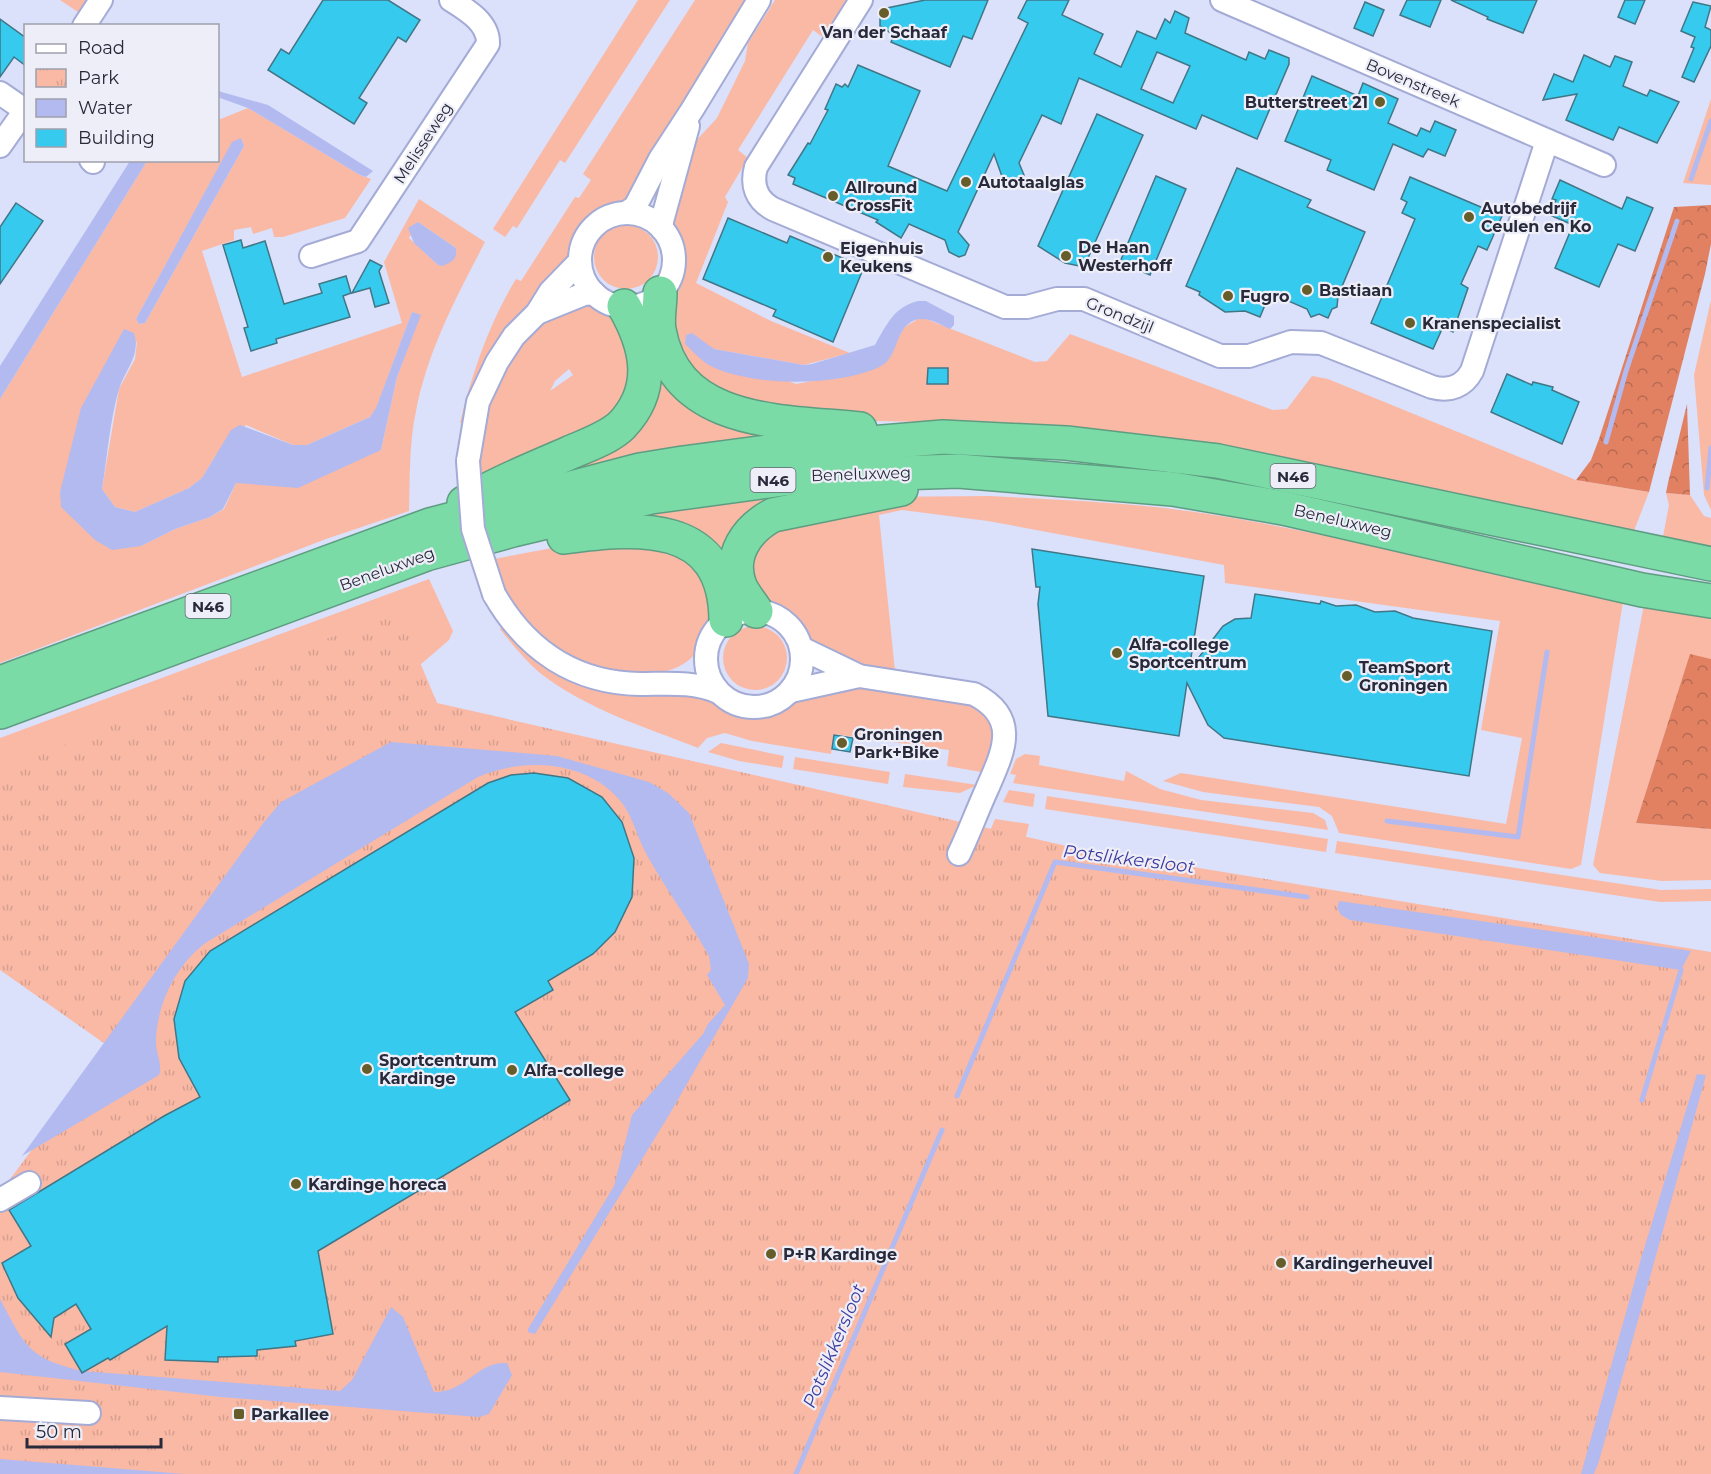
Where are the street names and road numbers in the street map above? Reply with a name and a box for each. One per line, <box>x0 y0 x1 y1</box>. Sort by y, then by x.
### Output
street label: Bovenstreek <box>1363 55 1463 111</box>
street label: Melisseweg <box>390 99 456 187</box>
street label: Grondzijl <box>1083 293 1157 337</box>
street label: Beneluxweg <box>811 463 911 485</box>
road number: N46 <box>1270 464 1316 488</box>
road number: N46 <box>750 468 796 492</box>
street label: Beneluxweg <box>1292 501 1394 541</box>
street label: Beneluxweg <box>337 543 437 595</box>
road number: N46 <box>186 594 230 618</box>

